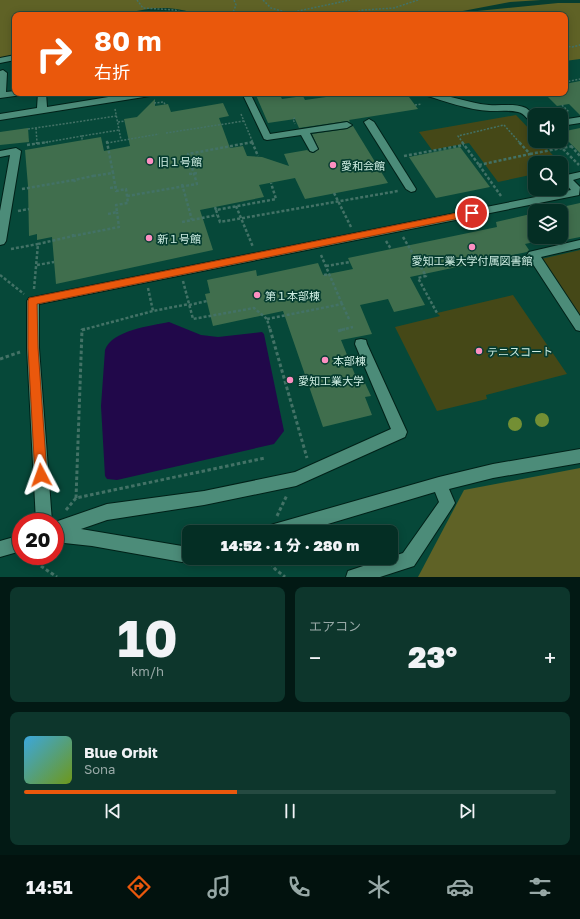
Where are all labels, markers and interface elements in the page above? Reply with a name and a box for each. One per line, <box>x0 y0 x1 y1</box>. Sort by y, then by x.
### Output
text: 80 m <box>94 24 162 57</box>
icon: right <box>28 28 80 80</box>
text: 右折 <box>94 61 130 83</box>
map controls <box>528 108 568 244</box>
button: sound <box>528 108 568 148</box>
place label: 旧１号館 <box>158 155 202 168</box>
marker: 旧１号館 <box>145 156 155 166</box>
button: search <box>528 156 568 196</box>
place label: 愛和会館 <box>341 159 385 172</box>
marker: 愛和会館 <box>328 160 338 170</box>
pin <box>455 196 489 230</box>
icon: arrive <box>461 202 483 224</box>
button: layers <box>528 204 568 244</box>
place label: 新１号館 <box>157 232 201 245</box>
marker: 新１号館 <box>144 233 154 243</box>
marker: 愛知工業大学付属図書館 <box>467 242 477 252</box>
place label: 愛知工業大学付属図書館 <box>412 254 533 267</box>
place label: 第１本部棟 <box>265 289 320 302</box>
marker: 第１本部棟 <box>252 290 262 300</box>
place label: テニスコート <box>487 345 553 358</box>
marker: テニスコート <box>474 346 484 356</box>
place label: 本部棟 <box>333 354 366 367</box>
marker: 本部棟 <box>320 355 330 365</box>
place label: 愛知工業大学 <box>298 374 364 387</box>
marker: 愛知工業大学 <box>285 375 295 385</box>
position arrow <box>20 454 62 496</box>
speed limit sign: 20 <box>12 513 64 565</box>
text: 14:52 · 1 分 · 280 m <box>221 536 359 554</box>
text: 10 <box>117 606 178 668</box>
text: エアコン <box>309 618 361 634</box>
text: 23° <box>408 639 457 675</box>
text: − <box>309 644 321 671</box>
text: + <box>544 644 556 671</box>
text: km/h <box>131 663 164 679</box>
text: Blue Orbit <box>84 743 158 761</box>
text: Sona <box>84 761 115 777</box>
icon: previous <box>102 800 124 822</box>
icon: pause <box>279 800 301 822</box>
icon: next <box>456 800 478 822</box>
icon: directions <box>125 873 153 901</box>
icon: music <box>205 873 233 901</box>
icon: phone <box>285 873 313 901</box>
icon: climate <box>365 873 393 901</box>
icon: car <box>446 873 474 901</box>
icon: filters <box>526 873 554 901</box>
text: 14:51 <box>26 876 73 898</box>

